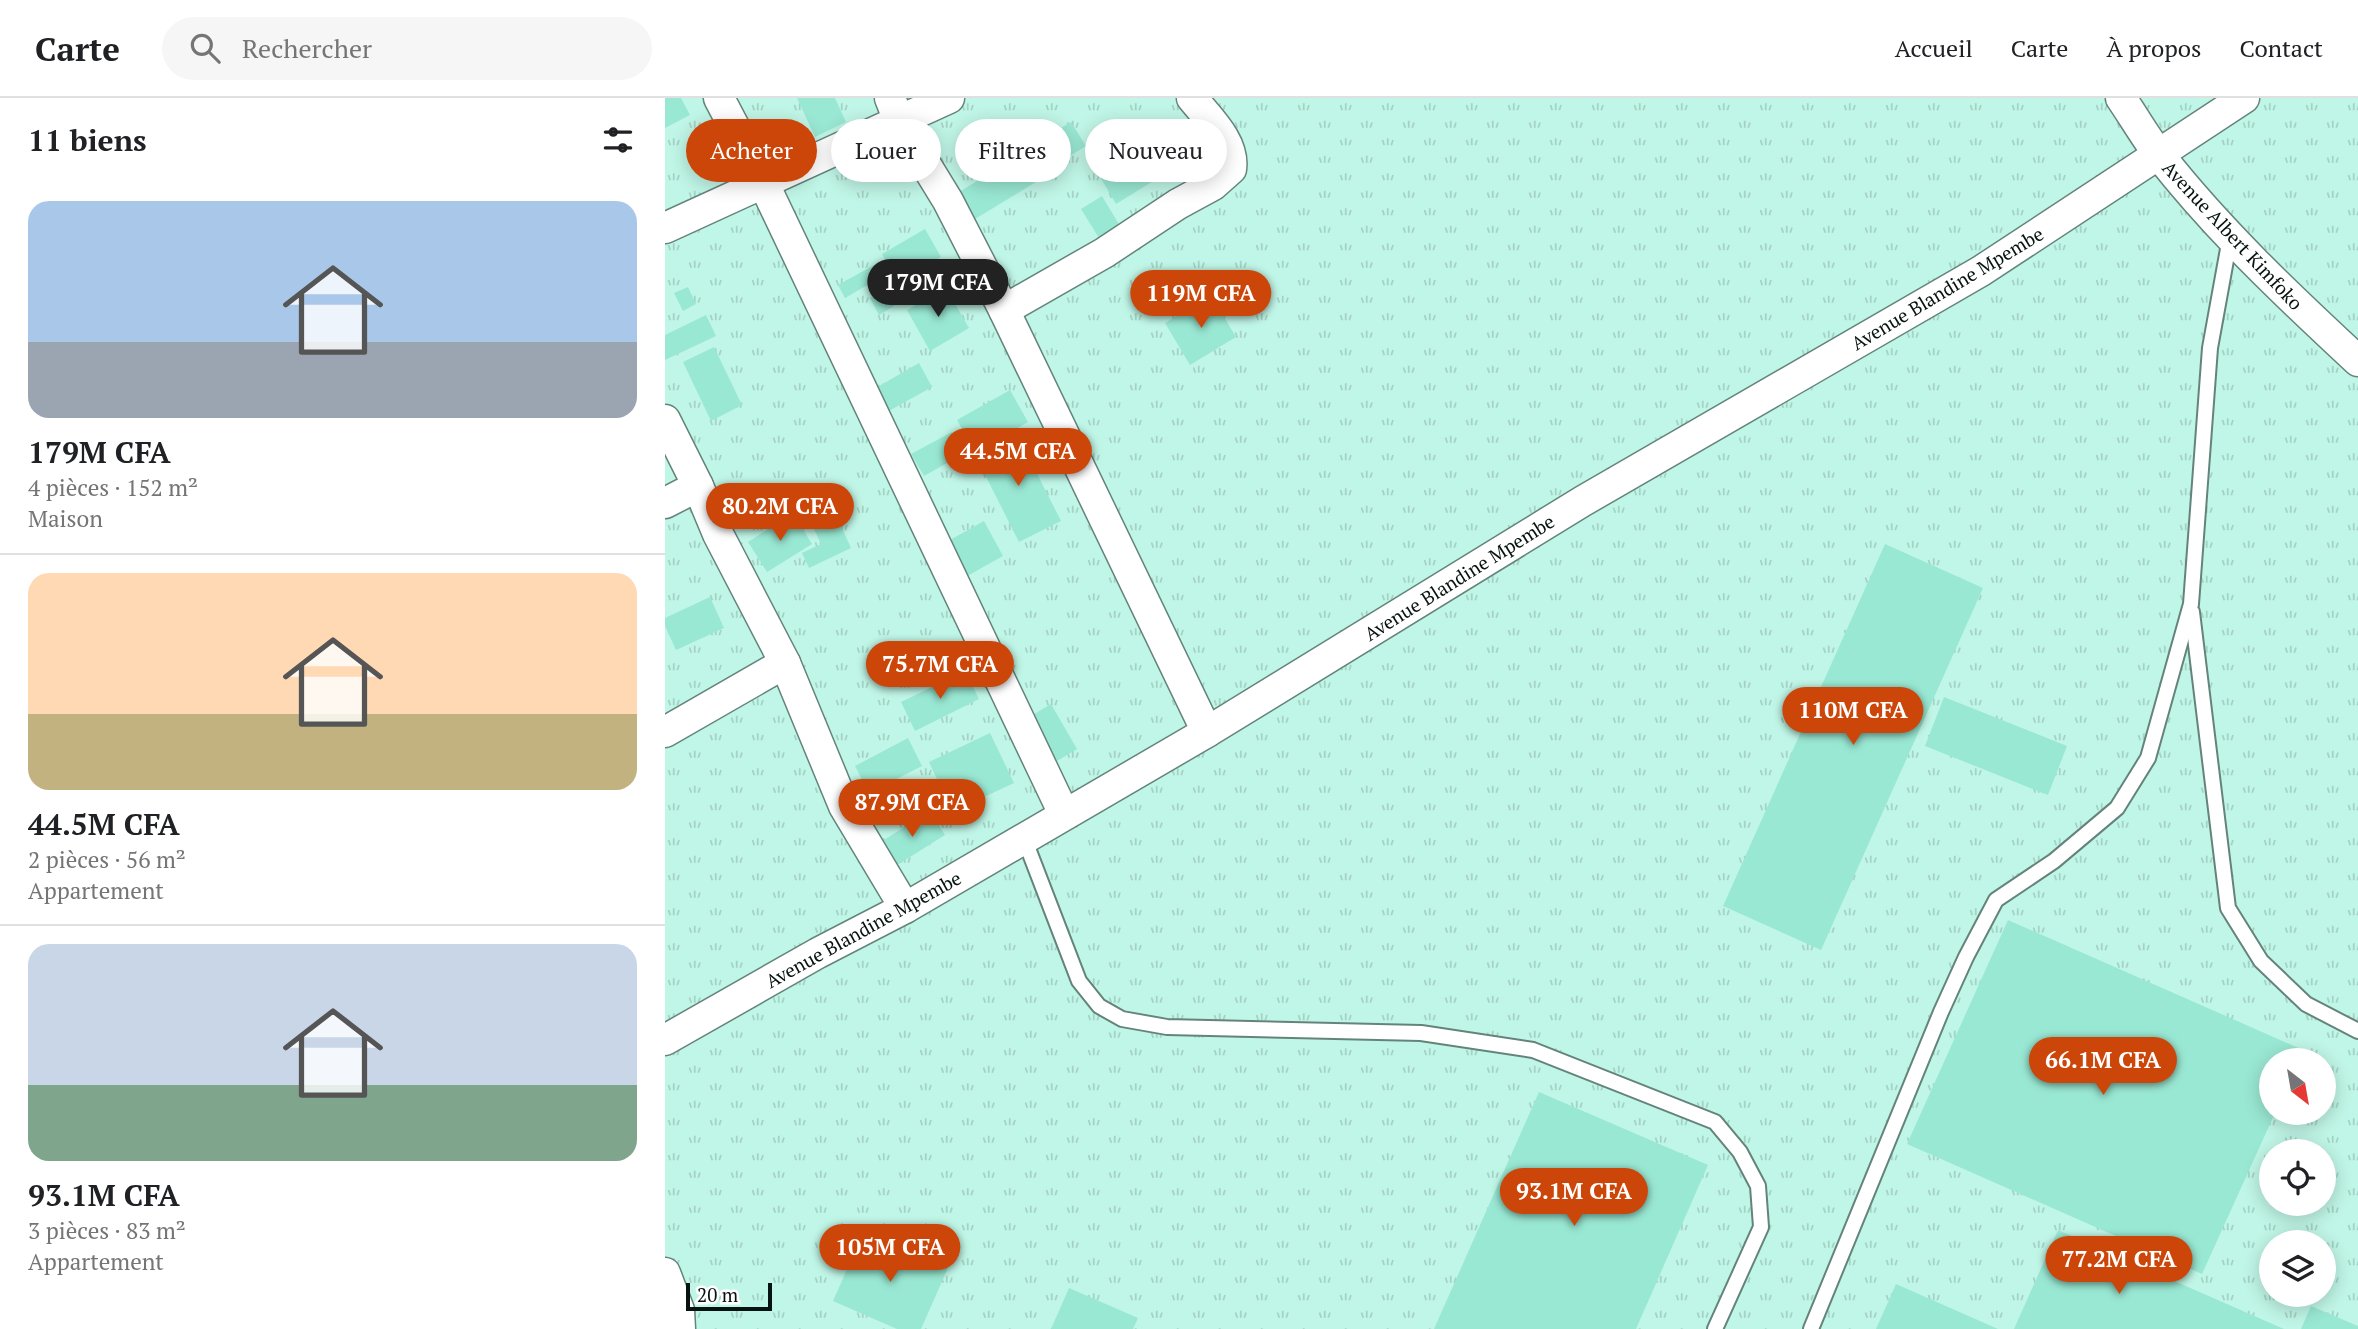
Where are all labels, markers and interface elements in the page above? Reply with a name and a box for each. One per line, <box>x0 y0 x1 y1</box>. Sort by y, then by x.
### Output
search box <box>162 17 652 80</box>
text: Carte <box>35 27 120 70</box>
icon: search <box>186 29 224 67</box>
text: Rechercher <box>242 31 372 65</box>
text: Accueil <box>1895 32 1973 64</box>
text: Carte <box>2011 32 2068 64</box>
text: À propos <box>2106 32 2202 64</box>
text: Contact <box>2240 32 2323 64</box>
chip: Acheter <box>686 119 817 182</box>
chip: Louer <box>831 119 941 182</box>
chip: Filtres <box>955 119 1071 182</box>
chip: Nouveau <box>1085 119 1227 182</box>
text: 11 biens <box>28 120 147 160</box>
icon: filters <box>599 121 637 159</box>
street label: Avenue Albert Kimfoko <box>2157 155 2309 315</box>
street label: Avenue Blandine Mpembe <box>1846 221 2048 355</box>
icon: home <box>270 247 396 373</box>
pin: 179M CFA <box>866 260 1010 319</box>
text: 179M CFA <box>883 266 993 297</box>
pin: 119M CFA <box>1129 271 1273 330</box>
text: 119M CFA <box>1146 277 1256 308</box>
pin: 44.5M CFA <box>938 428 1098 488</box>
text: 179M CFA <box>28 432 171 472</box>
text: 44.5M CFA <box>960 435 1076 466</box>
text: 4 pièces · 152 m² <box>28 472 198 503</box>
pin: 80.2M CFA <box>700 484 860 543</box>
text: 80.2M CFA <box>722 490 838 521</box>
text: Maison <box>28 503 103 534</box>
street label: Avenue Blandine Mpembe <box>1359 508 1559 646</box>
icon: home <box>270 619 396 745</box>
pin: 75.7M CFA <box>860 642 1020 701</box>
text: 75.7M CFA <box>882 648 998 679</box>
pin: 110M CFA <box>1781 688 1925 747</box>
text: 110M CFA <box>1798 694 1908 725</box>
pin: 87.9M CFA <box>832 780 992 839</box>
text: 87.9M CFA <box>855 786 969 817</box>
text: 44.5M CFA <box>28 804 180 844</box>
text: 2 pièces · 56 m² <box>28 844 186 875</box>
street label: Avenue Blandine Mpembe <box>761 865 965 993</box>
text: Appartement <box>28 875 164 906</box>
icon: home <box>270 990 396 1116</box>
pin: 66.1M CFA <box>2023 1038 2183 1097</box>
text: 66.1M CFA <box>2045 1044 2161 1075</box>
north arrow <box>2259 1048 2336 1125</box>
map controls <box>2259 1048 2336 1307</box>
button: locate <box>2259 1139 2336 1216</box>
pin: 93.1M CFA <box>1494 1168 1654 1228</box>
text: 93.1M CFA <box>28 1175 180 1215</box>
text: 93.1M CFA <box>1516 1175 1632 1206</box>
text: 3 pièces · 83 m² <box>28 1215 186 1246</box>
pin: 105M CFA <box>818 1224 962 1284</box>
button: layers <box>2259 1230 2336 1307</box>
text: 105M CFA <box>835 1231 945 1262</box>
pin: 77.2M CFA <box>2039 1236 2199 1296</box>
text: 77.2M CFA <box>2062 1243 2176 1274</box>
text: Appartement <box>28 1246 164 1277</box>
scale bar <box>686 1280 772 1312</box>
text: 20 m <box>697 1282 738 1307</box>

